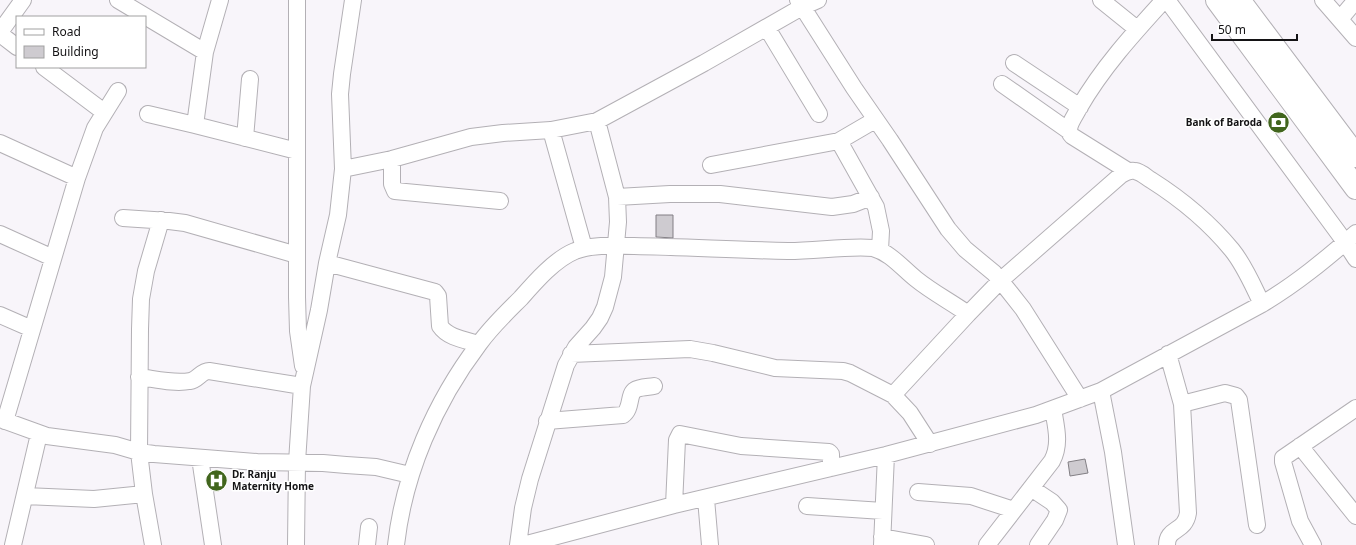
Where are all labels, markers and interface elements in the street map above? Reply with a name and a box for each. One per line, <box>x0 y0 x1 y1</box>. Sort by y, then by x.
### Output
legend <box>16 16 146 68</box>
scale bar <box>1212 16 1297 42</box>
text: 50 m <box>1218 21 1246 38</box>
text: Road <box>52 23 81 40</box>
text: Building <box>52 43 99 60</box>
bank icon: Bank of Baroda <box>1265 109 1291 135</box>
place label: Bank of Baroda <box>1186 115 1262 129</box>
hospital icon: Dr. Ranju Maternity Home <box>204 467 230 493</box>
place label: Dr. Ranju Maternity Home <box>232 467 314 493</box>

